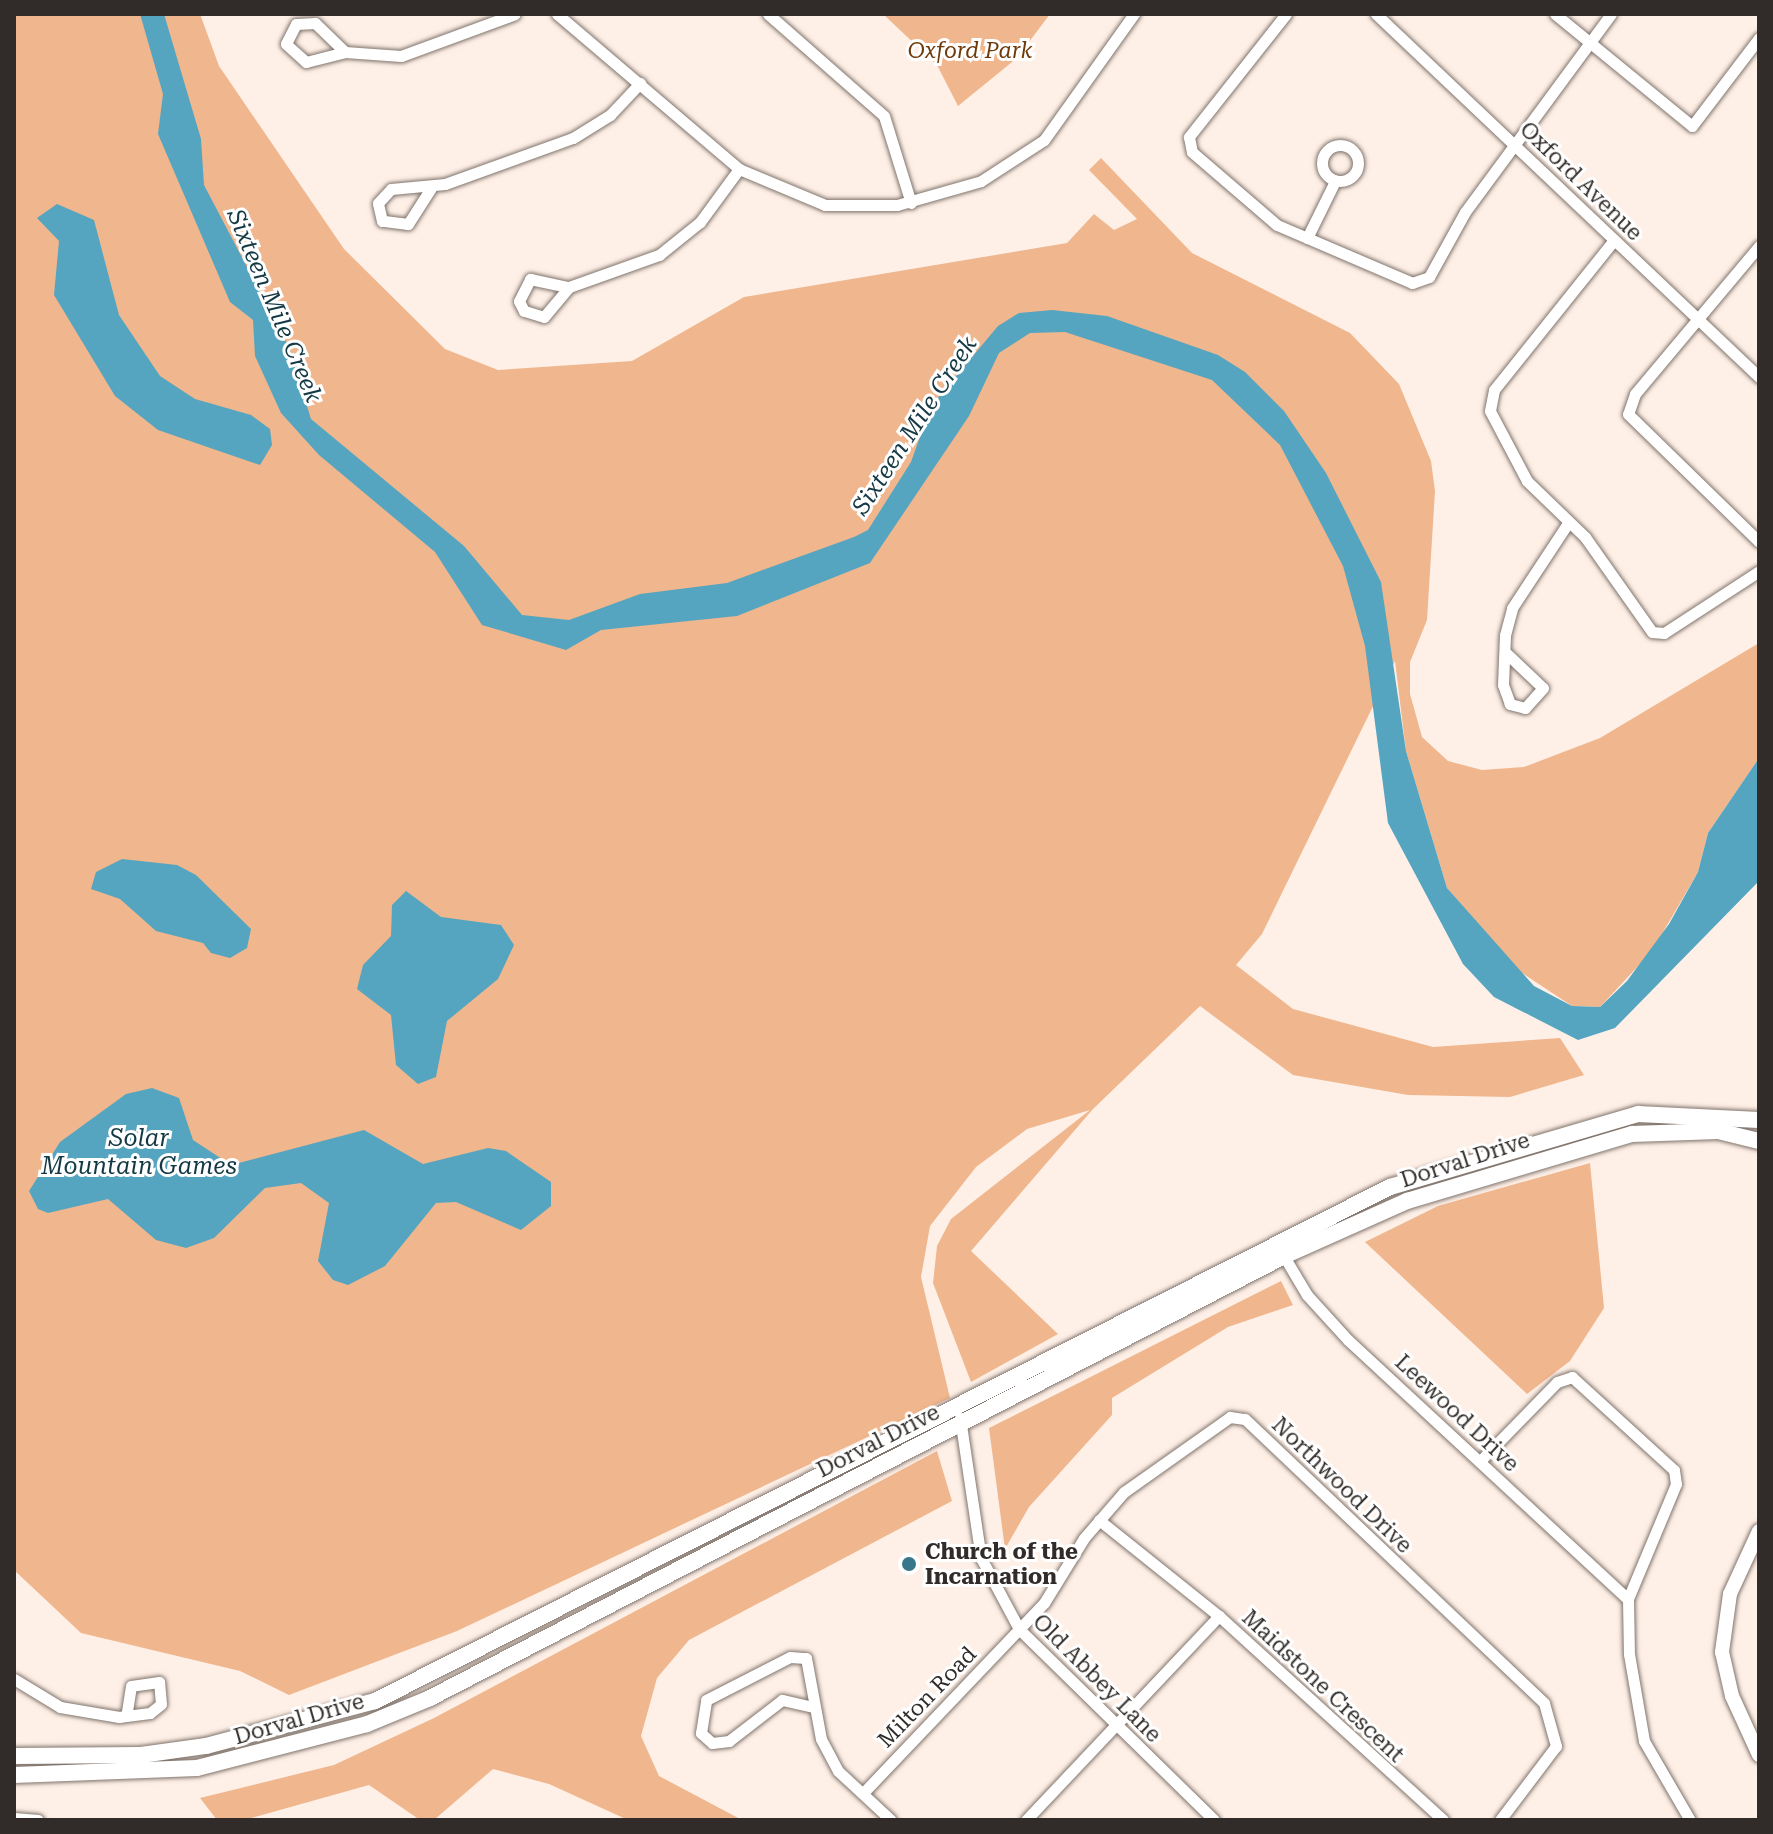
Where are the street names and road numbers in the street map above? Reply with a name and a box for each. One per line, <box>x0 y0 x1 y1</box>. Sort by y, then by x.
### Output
street label: Oxford Avenue <box>1514 116 1648 246</box>
street label: Dorval Drive <box>1397 1127 1533 1193</box>
street label: Leewood Drive <box>1390 1349 1524 1477</box>
street label: Dorval Drive <box>812 1399 944 1483</box>
street label: Northwood Drive <box>1267 1411 1417 1559</box>
street label: Maidstone Crescent <box>1237 1604 1409 1768</box>
street label: Old Abbey Lane <box>1027 1608 1167 1748</box>
street label: Milton Road <box>872 1641 982 1753</box>
street label: Dorval Drive <box>231 1688 367 1750</box>

